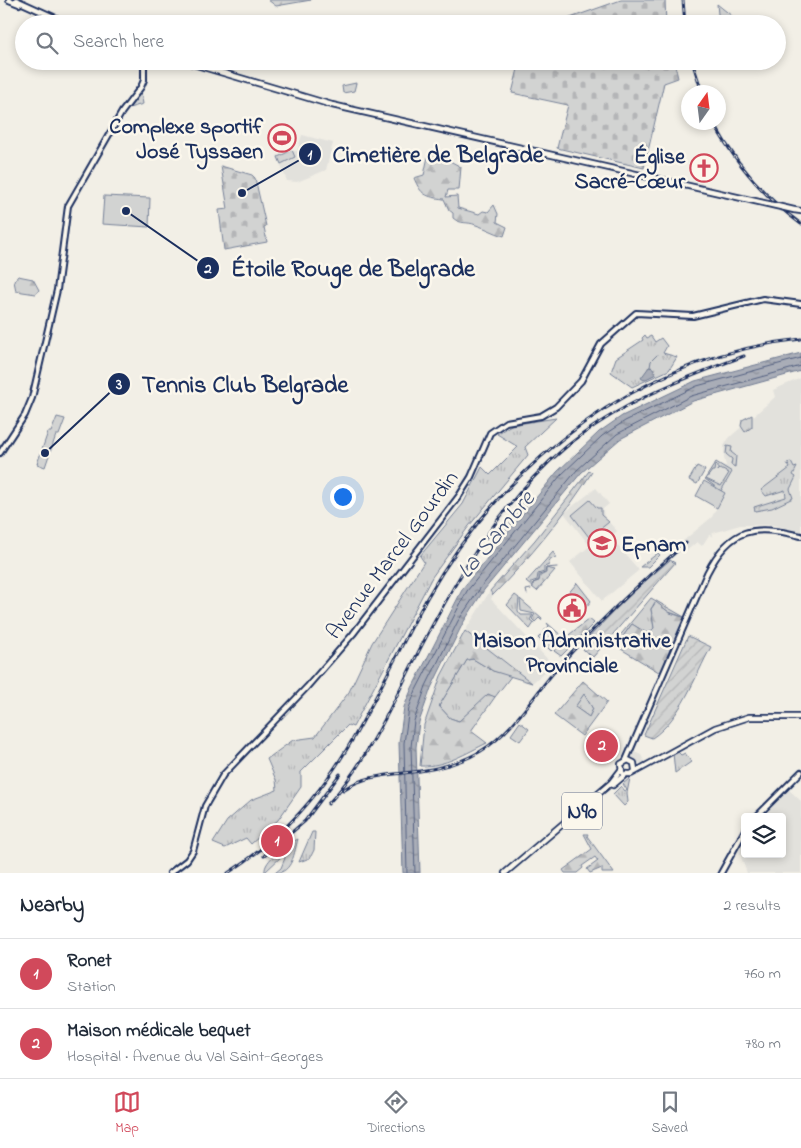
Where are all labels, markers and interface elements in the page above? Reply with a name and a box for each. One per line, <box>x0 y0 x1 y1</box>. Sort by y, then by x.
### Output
search box <box>15 15 786 70</box>
icon: search <box>33 29 61 57</box>
text: Search here <box>73 29 164 56</box>
north arrow <box>681 85 726 130</box>
place label: Complexe sportif José Tyssaen <box>109 112 264 170</box>
sports icon: Complexe sportif José Tyssaen <box>267 123 297 153</box>
callout: Cimetière de Belgrade <box>298 134 553 173</box>
text: Cimetière de Belgrade <box>333 139 545 175</box>
place label: Église Sacré-Cœur <box>575 142 686 199</box>
text: 1 <box>308 144 313 166</box>
church icon: Église Sacré-Cœur <box>689 153 719 183</box>
callout: Étoile Rouge de Belgrade <box>196 248 485 287</box>
text: Étoile Rouge de Belgrade <box>231 253 476 289</box>
text: 2 <box>203 258 212 280</box>
callout: Tennis Club Belgrade <box>107 364 358 403</box>
text: Tennis Club Belgrade <box>142 369 350 405</box>
text: 3 <box>115 374 122 396</box>
street label: Avenue Marcel Gourdin <box>319 465 468 647</box>
water label: La Sambre <box>450 483 545 587</box>
your location <box>330 484 356 510</box>
school or university icon: Epnam <box>587 528 617 558</box>
place label: Epnam <box>621 530 686 562</box>
public building icon: Maison Administrative Provinciale <box>557 593 587 623</box>
place label: Maison Administrative Provinciale <box>473 626 672 683</box>
pin: 2 <box>586 727 618 765</box>
road number: N90 <box>562 792 602 829</box>
map controls <box>741 813 786 858</box>
button: layers <box>741 813 786 858</box>
pin: 1 <box>261 822 293 860</box>
text: Nearby <box>20 891 84 921</box>
text: 2 results <box>723 894 781 918</box>
text: Ronet <box>67 948 112 975</box>
text: 1 <box>33 962 39 986</box>
text: 760 m <box>744 962 781 986</box>
text: Station <box>67 975 116 999</box>
text: Maison médicale bequet <box>67 1018 251 1045</box>
text: 2 <box>32 1032 40 1056</box>
text: 780 m <box>745 1032 781 1056</box>
text: Hospital · Avenue du Val Saint-Georges <box>67 1045 323 1069</box>
tab: Map <box>113 1088 141 1139</box>
tab: Directions <box>367 1088 425 1139</box>
tab: Saved <box>651 1088 688 1139</box>

